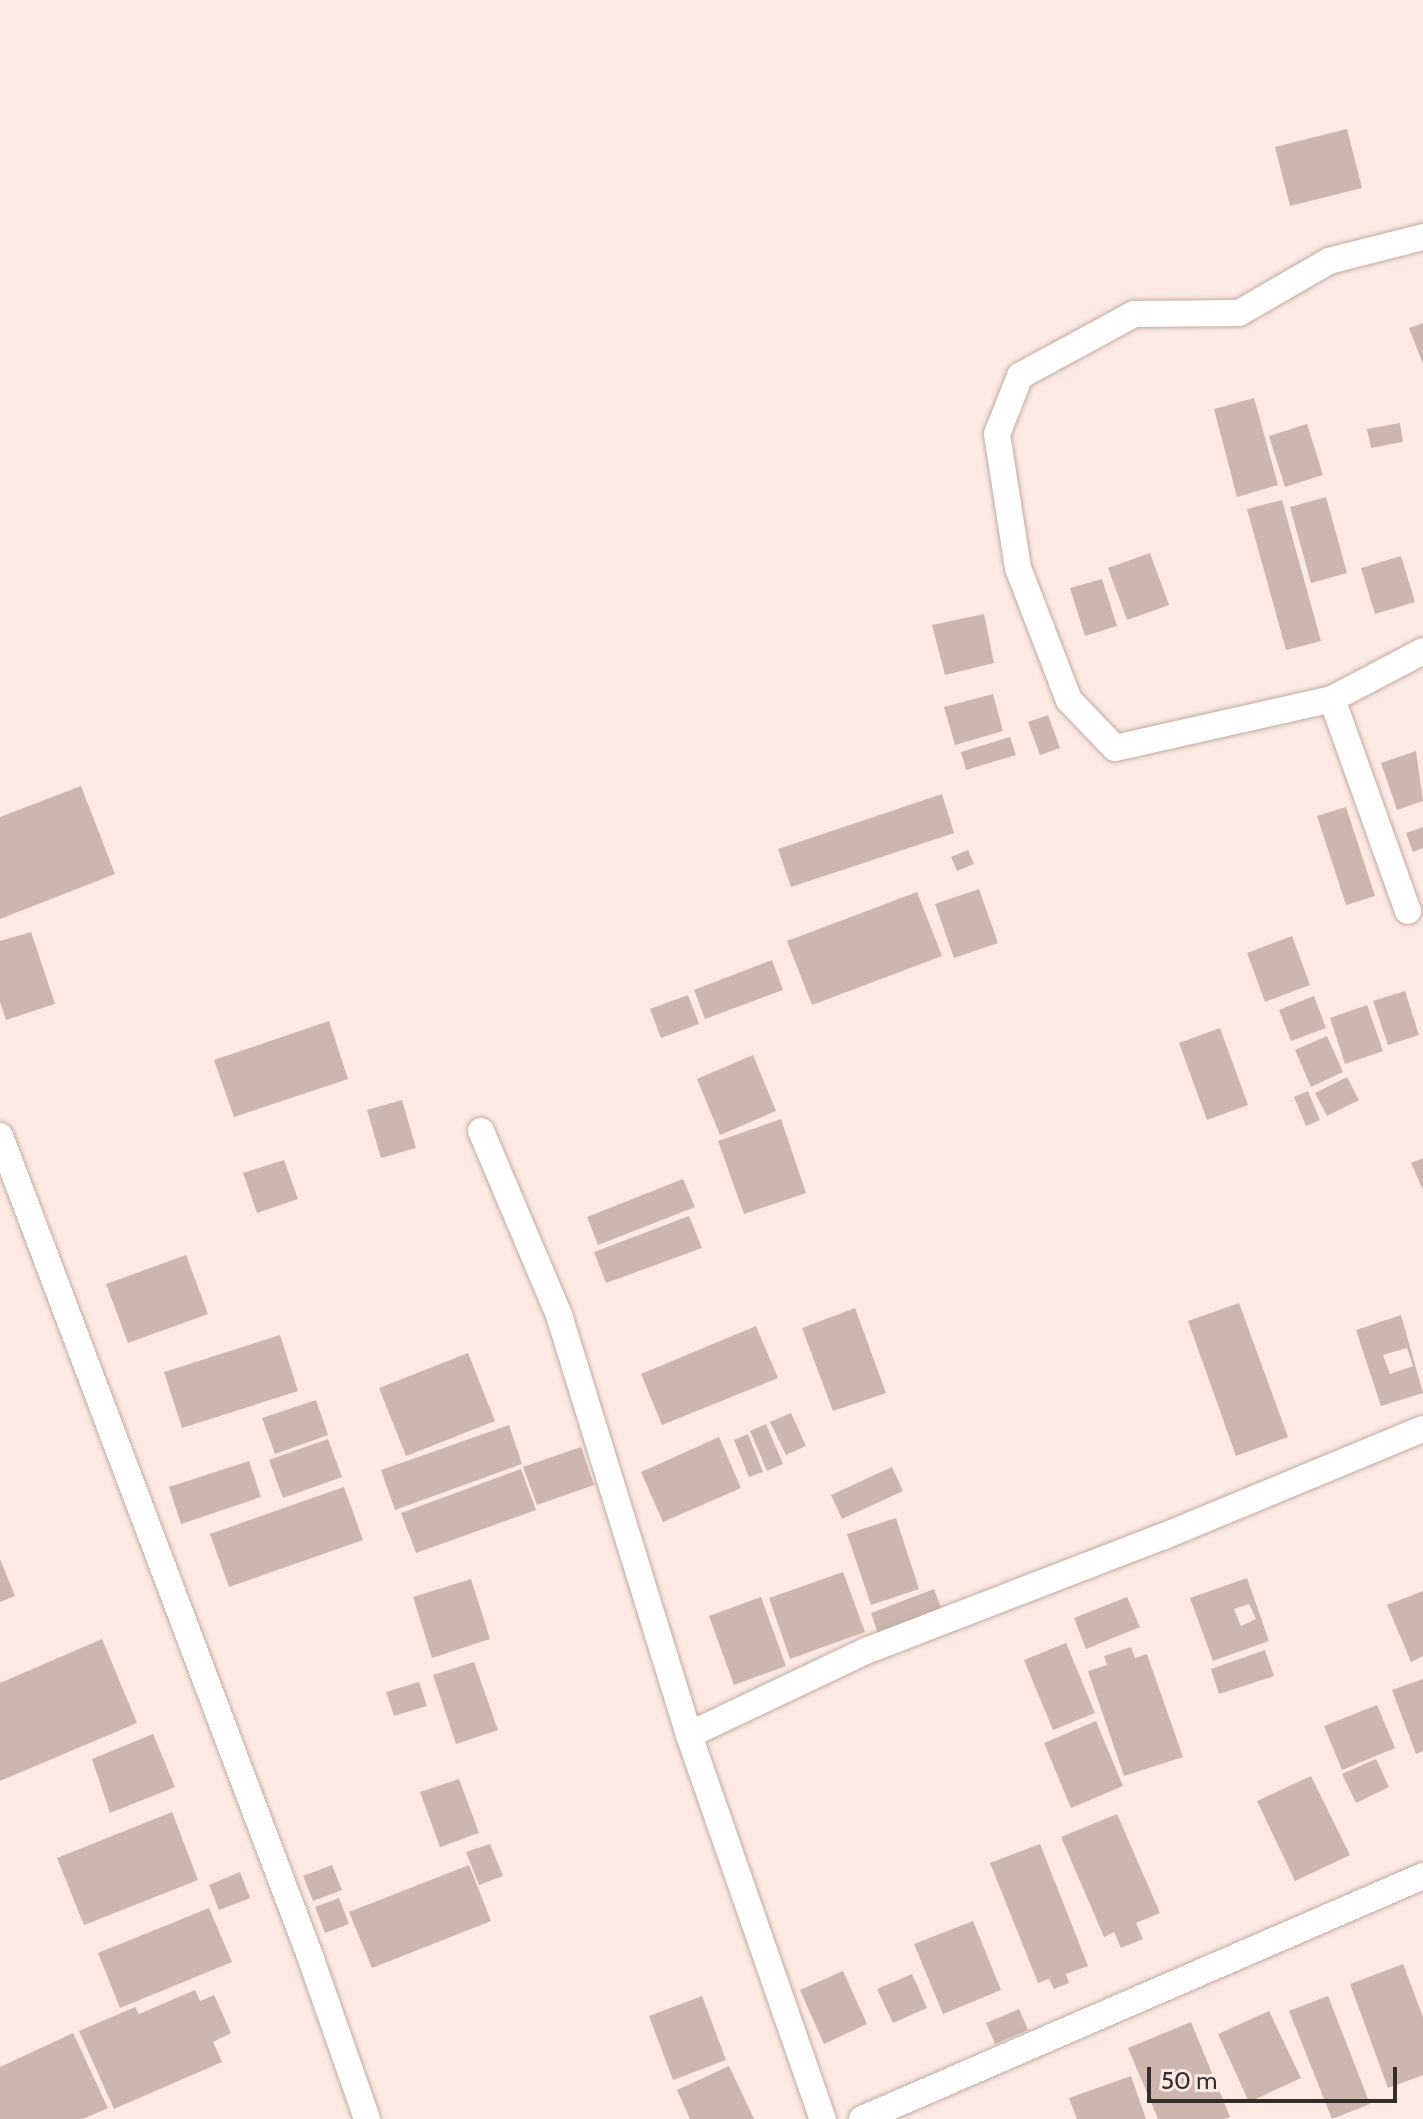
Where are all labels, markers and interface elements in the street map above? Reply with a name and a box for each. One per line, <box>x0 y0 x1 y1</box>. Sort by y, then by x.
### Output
scale bar <box>1151 2051 1401 2101</box>
text: 50 m <box>1161 2066 1217 2095</box>

